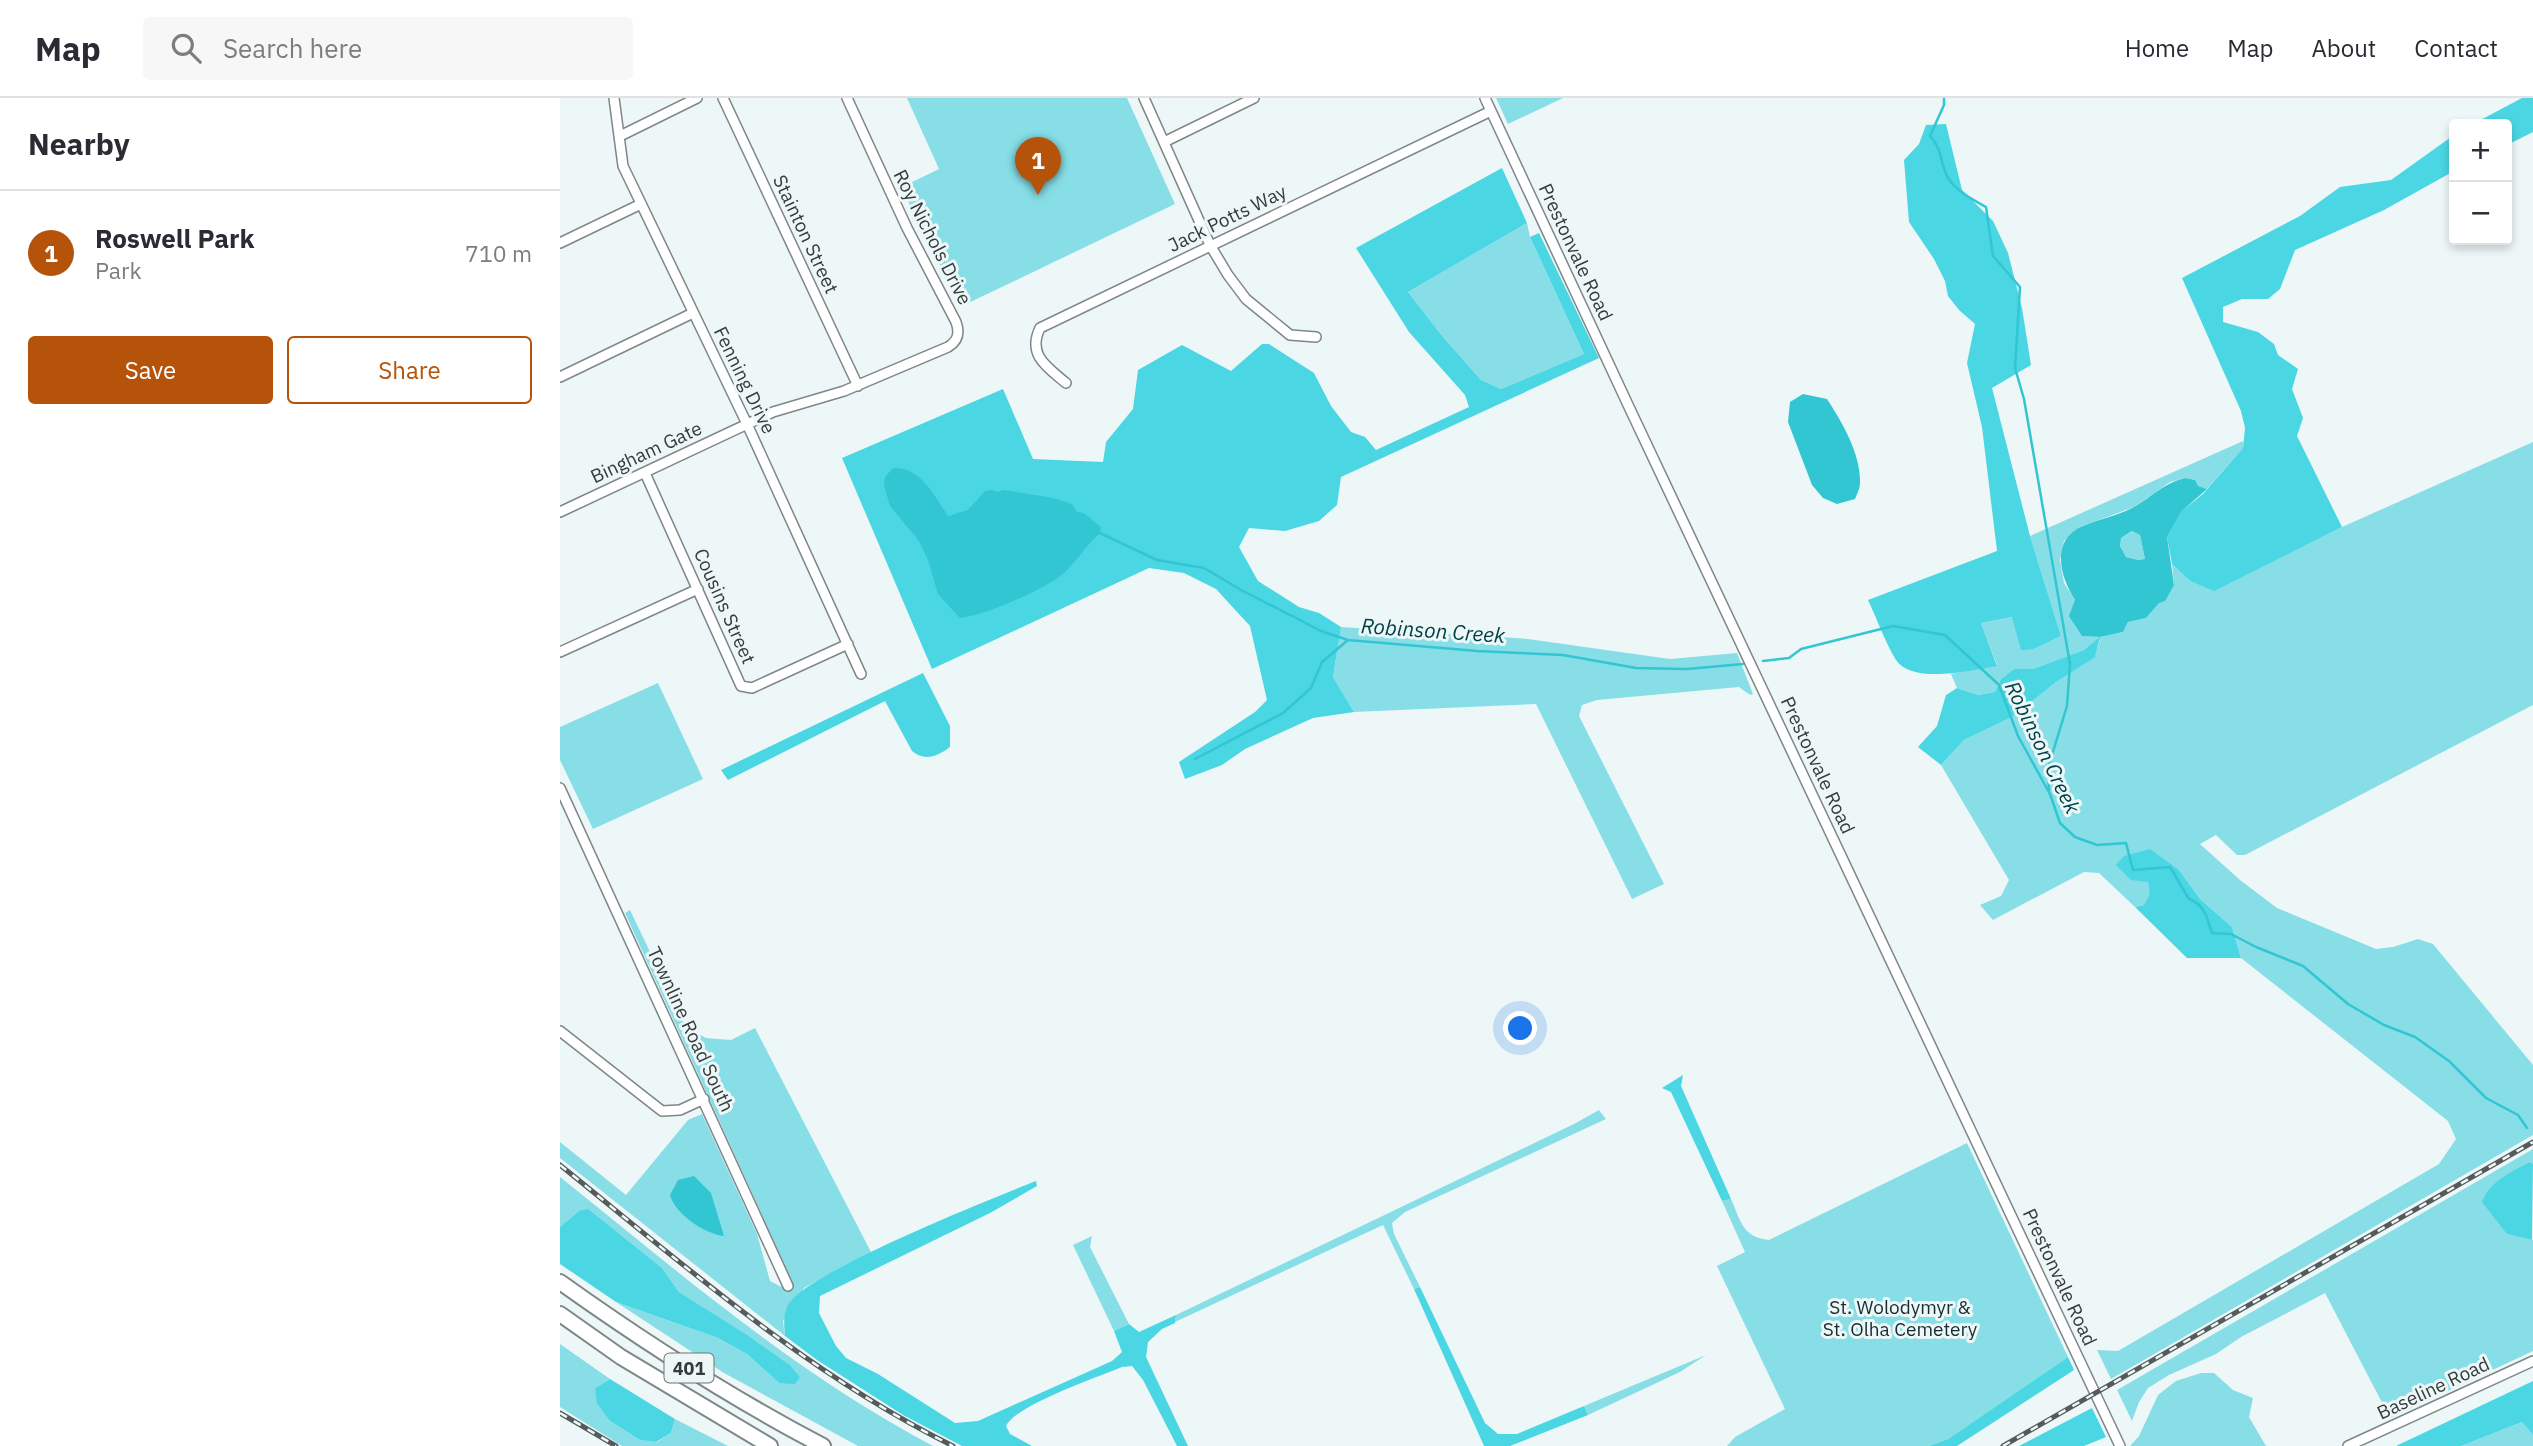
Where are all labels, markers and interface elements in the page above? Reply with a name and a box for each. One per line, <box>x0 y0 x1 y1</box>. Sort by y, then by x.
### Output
search box <box>143 17 633 80</box>
text: Map <box>35 27 101 70</box>
icon: search <box>167 29 205 67</box>
text: Search here <box>223 31 362 65</box>
text: Home <box>2125 32 2189 64</box>
text: Map <box>2227 32 2273 64</box>
text: About <box>2311 32 2376 64</box>
text: Contact <box>2414 32 2498 64</box>
map controls <box>2449 119 2512 245</box>
button: + <box>2449 119 2512 182</box>
text: Nearby <box>28 124 130 163</box>
pin: 1 <box>1015 137 1061 195</box>
street label: Roy Nichols Drive <box>889 165 977 309</box>
street label: Stainton Street <box>768 171 844 297</box>
street label: Jack Potts Way <box>1164 179 1291 257</box>
street label: Prestonvale Road <box>1534 180 1618 324</box>
button: − <box>2449 182 2512 245</box>
text: Roswell Park <box>95 221 255 255</box>
text: 1 <box>44 238 58 268</box>
text: 710 m <box>465 238 532 268</box>
text: Park <box>95 255 142 285</box>
street label: Fenning Drive <box>709 322 781 438</box>
button: Save <box>28 336 273 404</box>
button: Share <box>287 336 532 404</box>
street label: Bingham Gate <box>586 416 706 488</box>
street label: Cousins Street <box>689 545 761 667</box>
water label: Robinson Creek <box>1360 611 1507 649</box>
water label: Robinson Creek <box>1999 676 2088 819</box>
street label: Prestonvale Road <box>1776 693 1860 837</box>
street label: Townline Road South <box>642 943 740 1115</box>
your location <box>1503 1011 1537 1045</box>
street label: Prestonvale Road <box>2018 1205 2102 1349</box>
park label: St. Wolodymyr & St. Olha Cemetery <box>1823 1295 1978 1341</box>
street label: Baseline Road <box>2373 1351 2493 1425</box>
road number: 401 <box>664 1353 714 1382</box>

